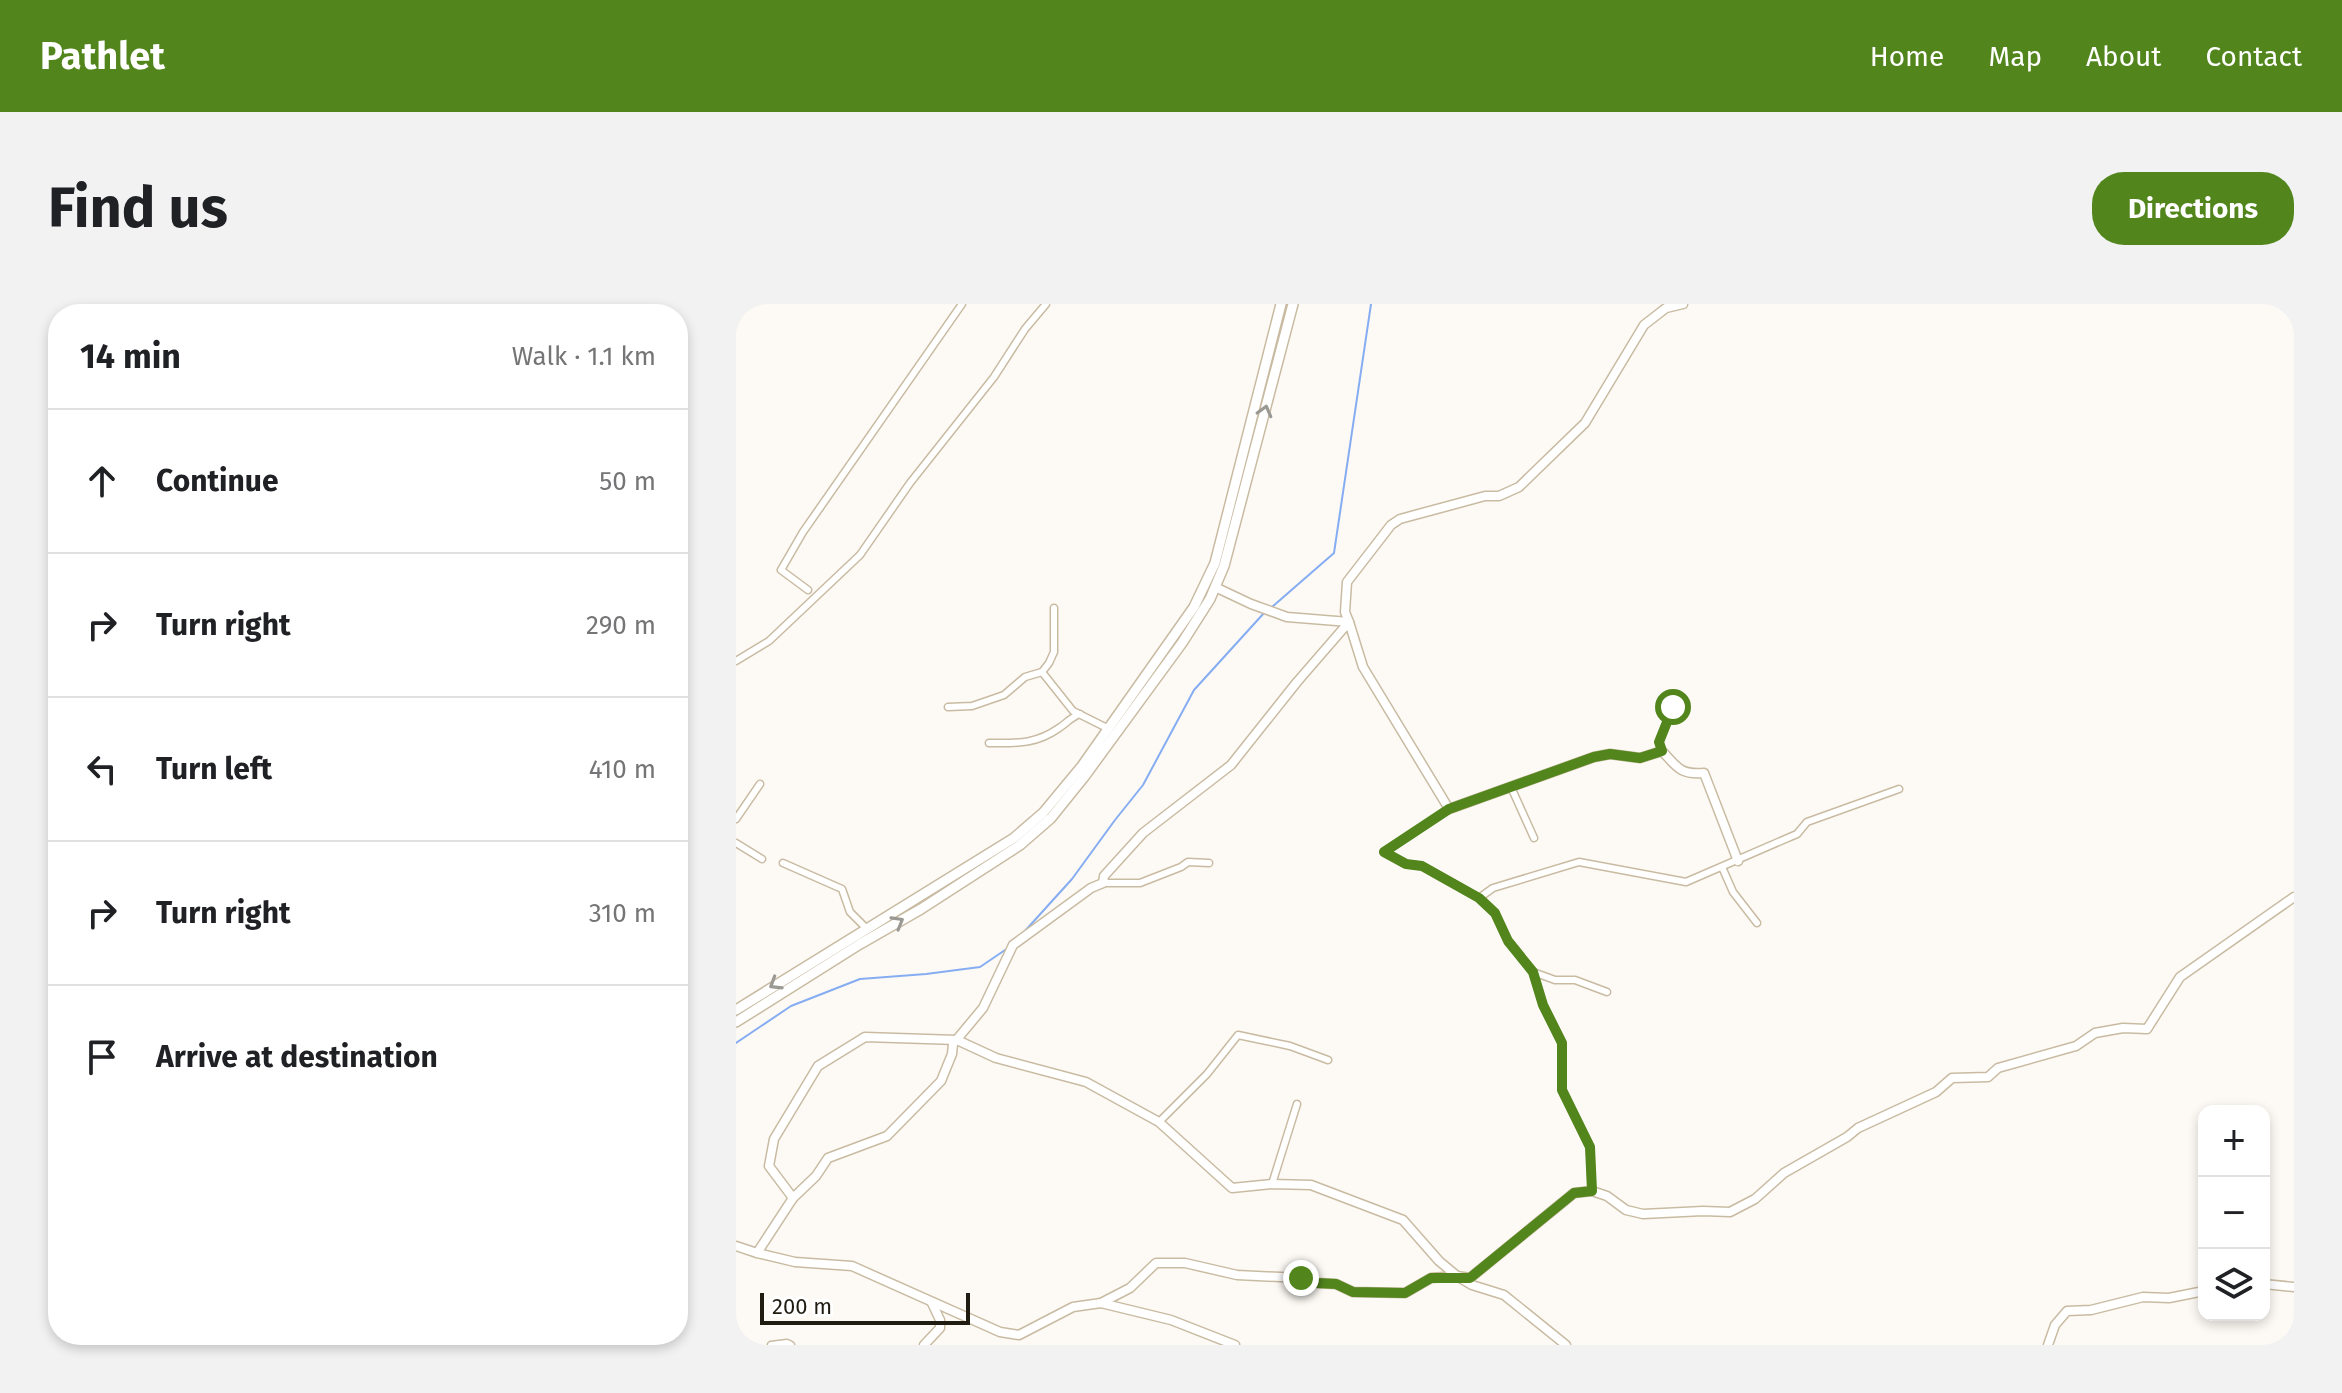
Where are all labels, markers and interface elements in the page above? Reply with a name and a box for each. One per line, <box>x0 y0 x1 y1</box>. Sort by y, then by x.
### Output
text: Pathlet <box>40 33 165 79</box>
text: Home <box>1870 40 1944 73</box>
text: Map <box>1988 40 2042 73</box>
text: About <box>2086 40 2161 73</box>
text: Contact <box>2205 40 2302 73</box>
button: Directions <box>2092 172 2294 245</box>
text: Find us <box>48 175 228 242</box>
text: 14 min <box>80 336 181 377</box>
text: Walk · 1.1 km <box>512 341 656 372</box>
one-way arrow <box>1255 405 1272 419</box>
icon: ahead <box>80 459 124 503</box>
text: Continue <box>156 463 279 499</box>
text: 50 m <box>599 466 656 497</box>
icon: right <box>80 603 124 647</box>
text: Turn right <box>156 607 291 643</box>
text: 290 m <box>586 610 656 641</box>
route start <box>1655 689 1691 725</box>
icon: left <box>80 747 124 791</box>
text: Turn left <box>156 751 272 787</box>
text: 410 m <box>589 754 656 785</box>
icon: right <box>80 891 124 935</box>
text: Turn right <box>156 895 291 931</box>
text: 310 m <box>589 898 656 929</box>
one-way arrow <box>889 916 904 932</box>
one-way arrow <box>769 975 784 990</box>
icon: arrive <box>80 1035 124 1079</box>
text: Arrive at destination <box>156 1039 438 1075</box>
map controls <box>2198 1105 2270 1321</box>
button: + <box>2198 1105 2270 1177</box>
button: − <box>2198 1177 2270 1249</box>
button: layers <box>2198 1249 2270 1321</box>
route end <box>1283 1260 1319 1296</box>
scale bar <box>760 1289 970 1325</box>
text: 200 m <box>772 1293 832 1320</box>

